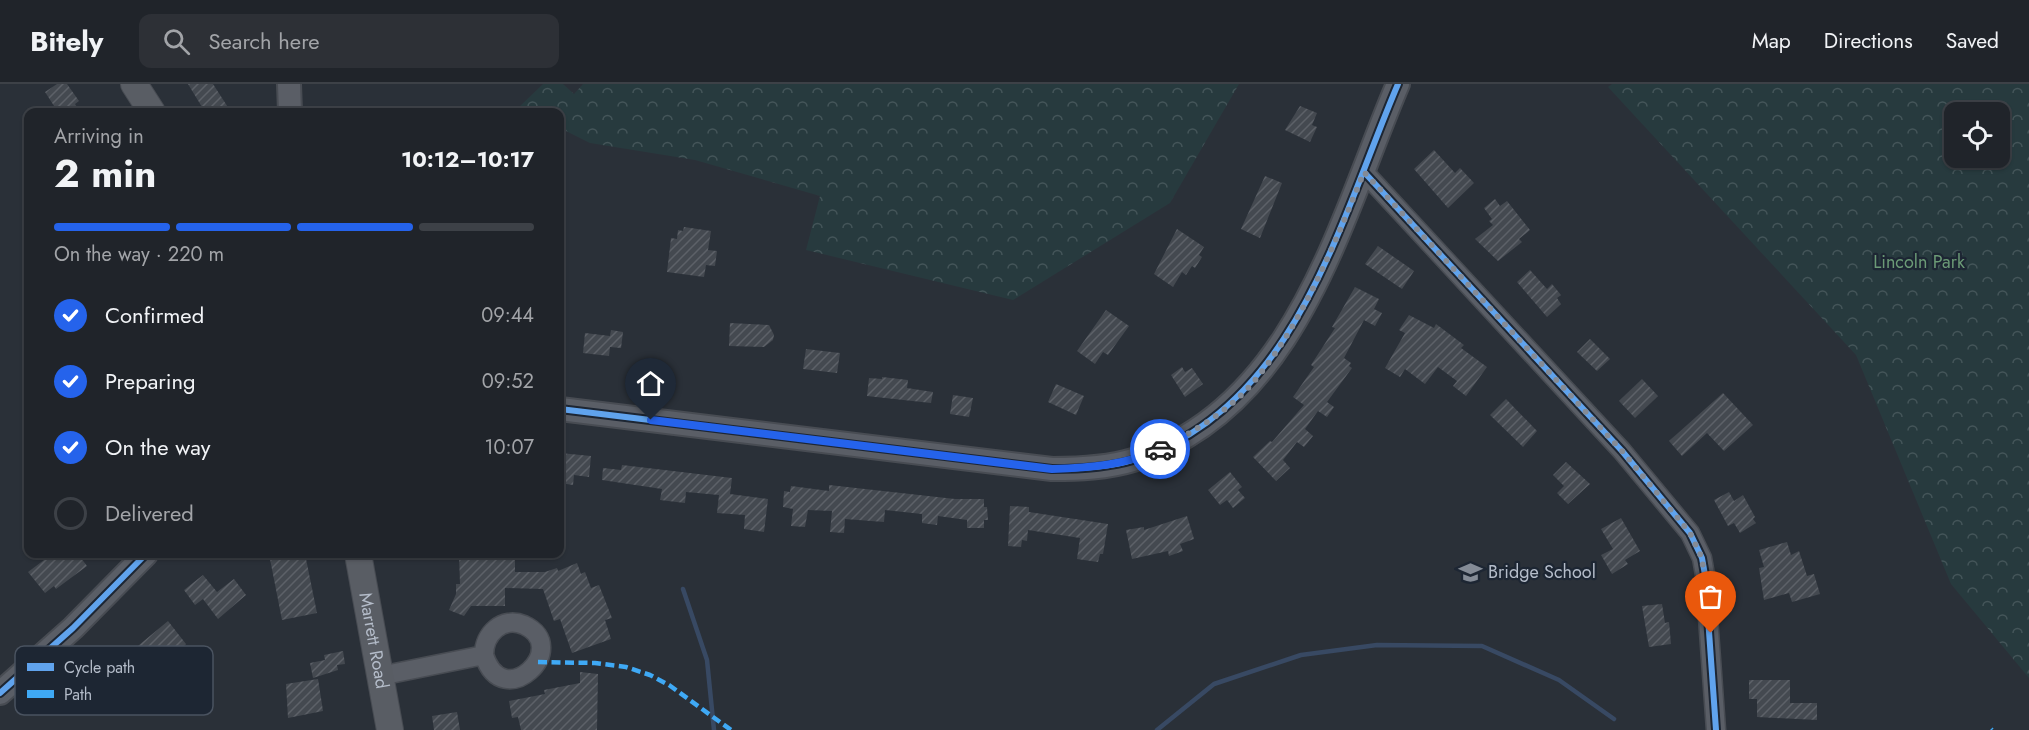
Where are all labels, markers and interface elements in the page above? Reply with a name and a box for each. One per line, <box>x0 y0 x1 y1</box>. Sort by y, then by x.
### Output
search box <box>139 14 559 68</box>
text: Bitely <box>30 21 103 62</box>
icon: search <box>160 25 193 58</box>
text: Search here <box>208 25 320 57</box>
text: Map <box>1752 26 1791 56</box>
text: Directions <box>1824 26 1913 56</box>
text: Saved <box>1946 26 1999 56</box>
map controls <box>1944 102 2010 168</box>
button: locate <box>1944 102 2010 168</box>
text: Arriving in <box>54 122 144 151</box>
text: 10:12–10:17 <box>401 143 534 175</box>
text: 2 min <box>54 145 156 202</box>
text: On the way · 220 m <box>54 240 224 269</box>
park label: Lincoln Park <box>1873 249 1965 275</box>
icon: check <box>54 299 87 332</box>
text: Confirmed <box>105 299 204 331</box>
text: 09:44 <box>481 301 534 330</box>
pin <box>625 358 676 420</box>
icon: check <box>54 365 87 398</box>
text: Preparing <box>105 365 196 397</box>
text: 09:52 <box>482 367 534 396</box>
icon: home <box>634 367 667 400</box>
courier <box>1130 419 1190 479</box>
icon: check <box>54 431 87 464</box>
text: On the way <box>105 431 210 463</box>
text: 10:07 <box>485 433 534 462</box>
icon: car <box>1144 433 1177 466</box>
text: Delivered <box>105 497 194 529</box>
school or university icon: Bridge School <box>1457 559 1483 585</box>
place label: Bridge School <box>1488 559 1596 585</box>
pin <box>1685 571 1736 633</box>
icon: bag <box>1694 580 1727 613</box>
street label: Marrett Road <box>352 590 395 691</box>
legend <box>15 646 213 715</box>
text: Cycle path <box>64 656 135 679</box>
text: Path <box>64 683 92 706</box>

